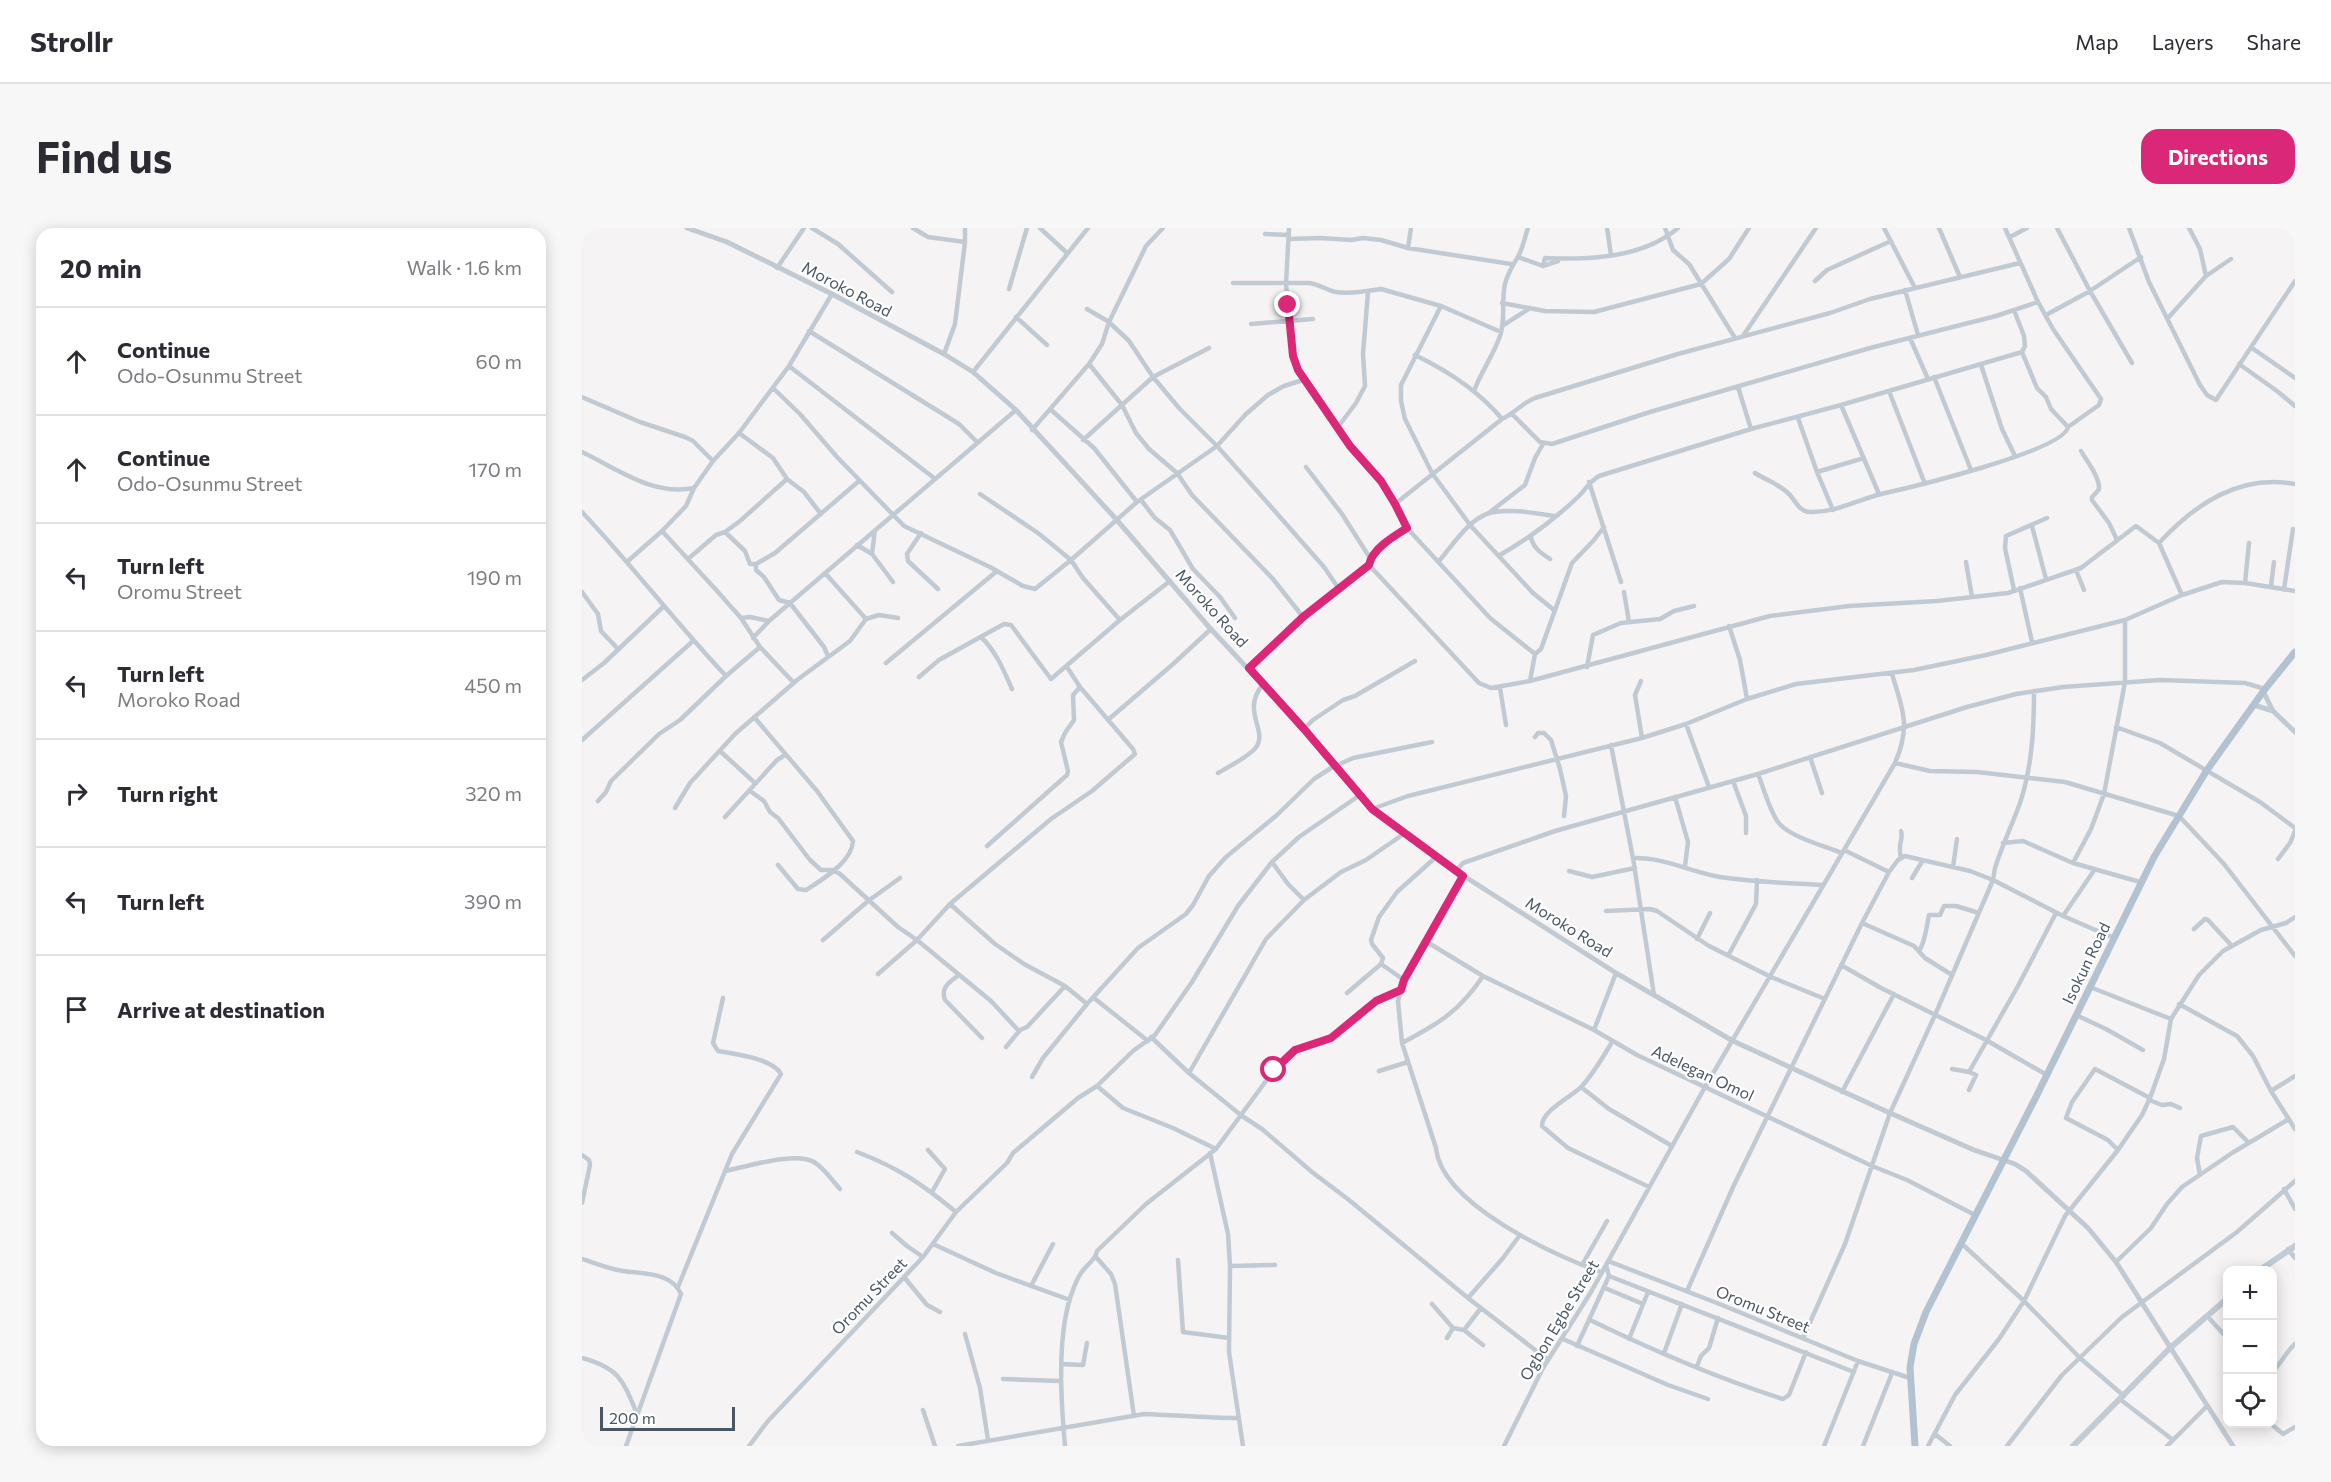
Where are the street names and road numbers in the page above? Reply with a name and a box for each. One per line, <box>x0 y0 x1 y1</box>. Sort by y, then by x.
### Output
street label: Moroko Road <box>799 257 895 320</box>
street label: Moroko Road <box>1172 565 1252 651</box>
street label: Moroko Road <box>1522 892 1616 961</box>
street label: Isokun Road <box>2058 919 2113 1007</box>
street label: Adelegan Omol <box>1649 1041 1757 1105</box>
street label: Oromu Street <box>827 1253 910 1338</box>
street label: Ogbon Egbe Street <box>1515 1256 1602 1384</box>
street label: Oromu Street <box>1713 1281 1813 1336</box>

